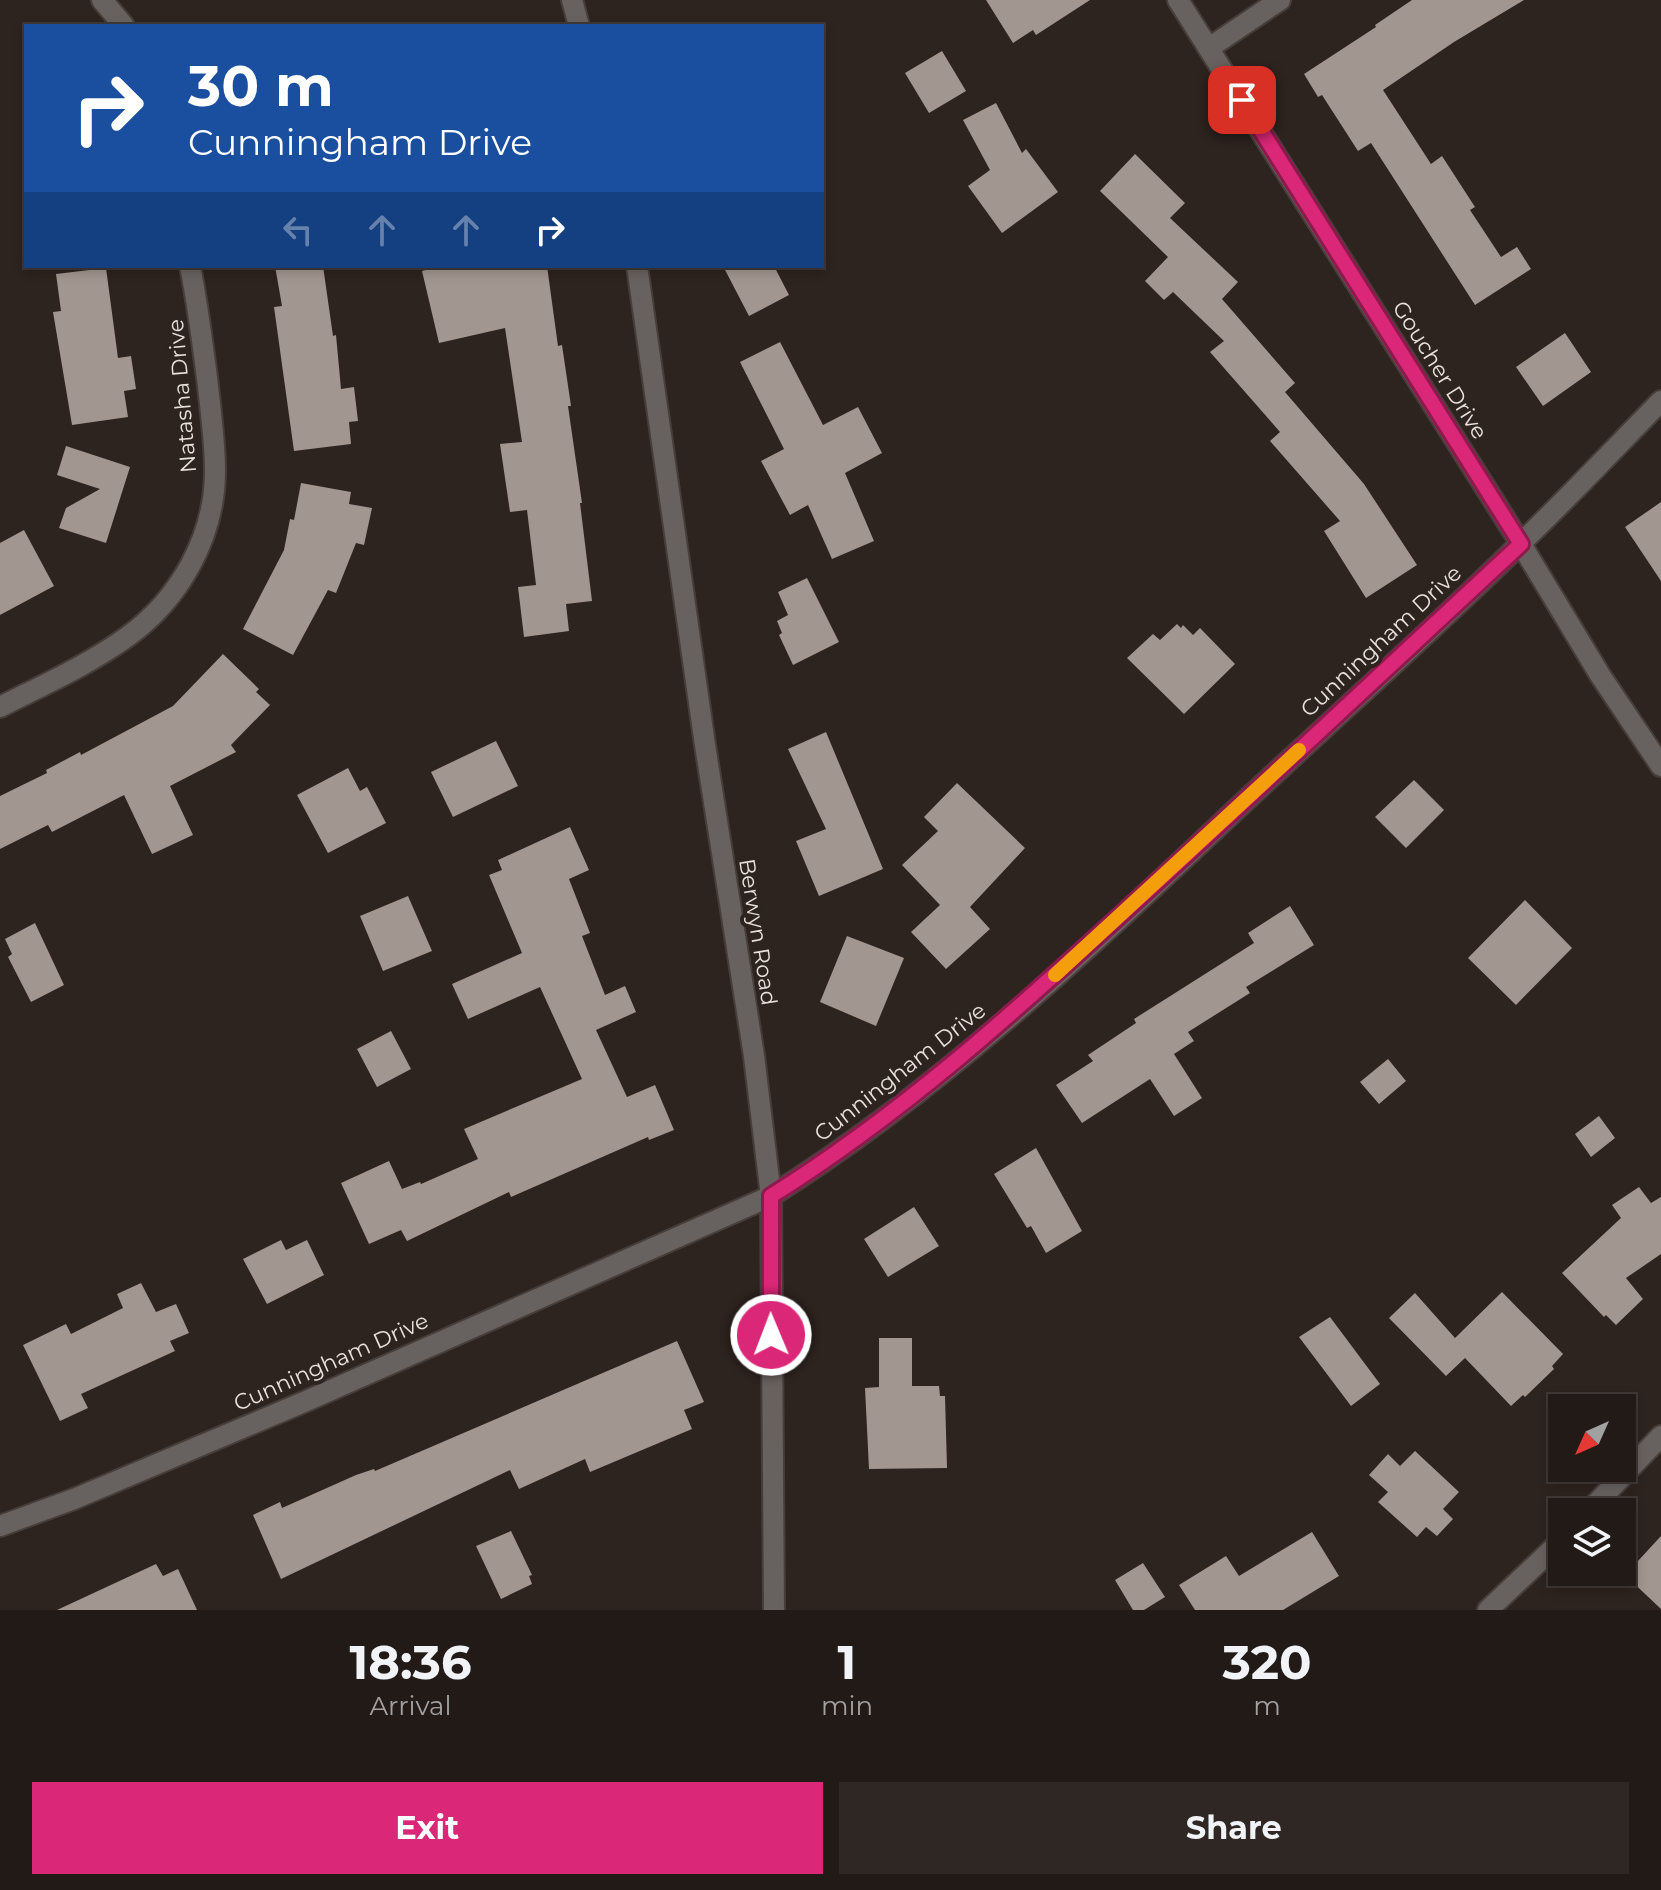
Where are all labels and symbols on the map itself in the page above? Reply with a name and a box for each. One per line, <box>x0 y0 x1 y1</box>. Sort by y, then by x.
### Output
pin <box>1208 66 1276 134</box>
street label: Goucher Drive <box>1387 296 1493 444</box>
street label: Natasha Drive <box>162 318 202 474</box>
street label: Cunningham Drive <box>1295 559 1467 723</box>
street label: Berwyn Road <box>733 857 783 1007</box>
street label: Cunningham Drive <box>809 997 991 1147</box>
position arrow <box>729 1293 813 1377</box>
street label: Cunningham Drive <box>230 1307 432 1417</box>
north arrow <box>1548 1394 1636 1482</box>

